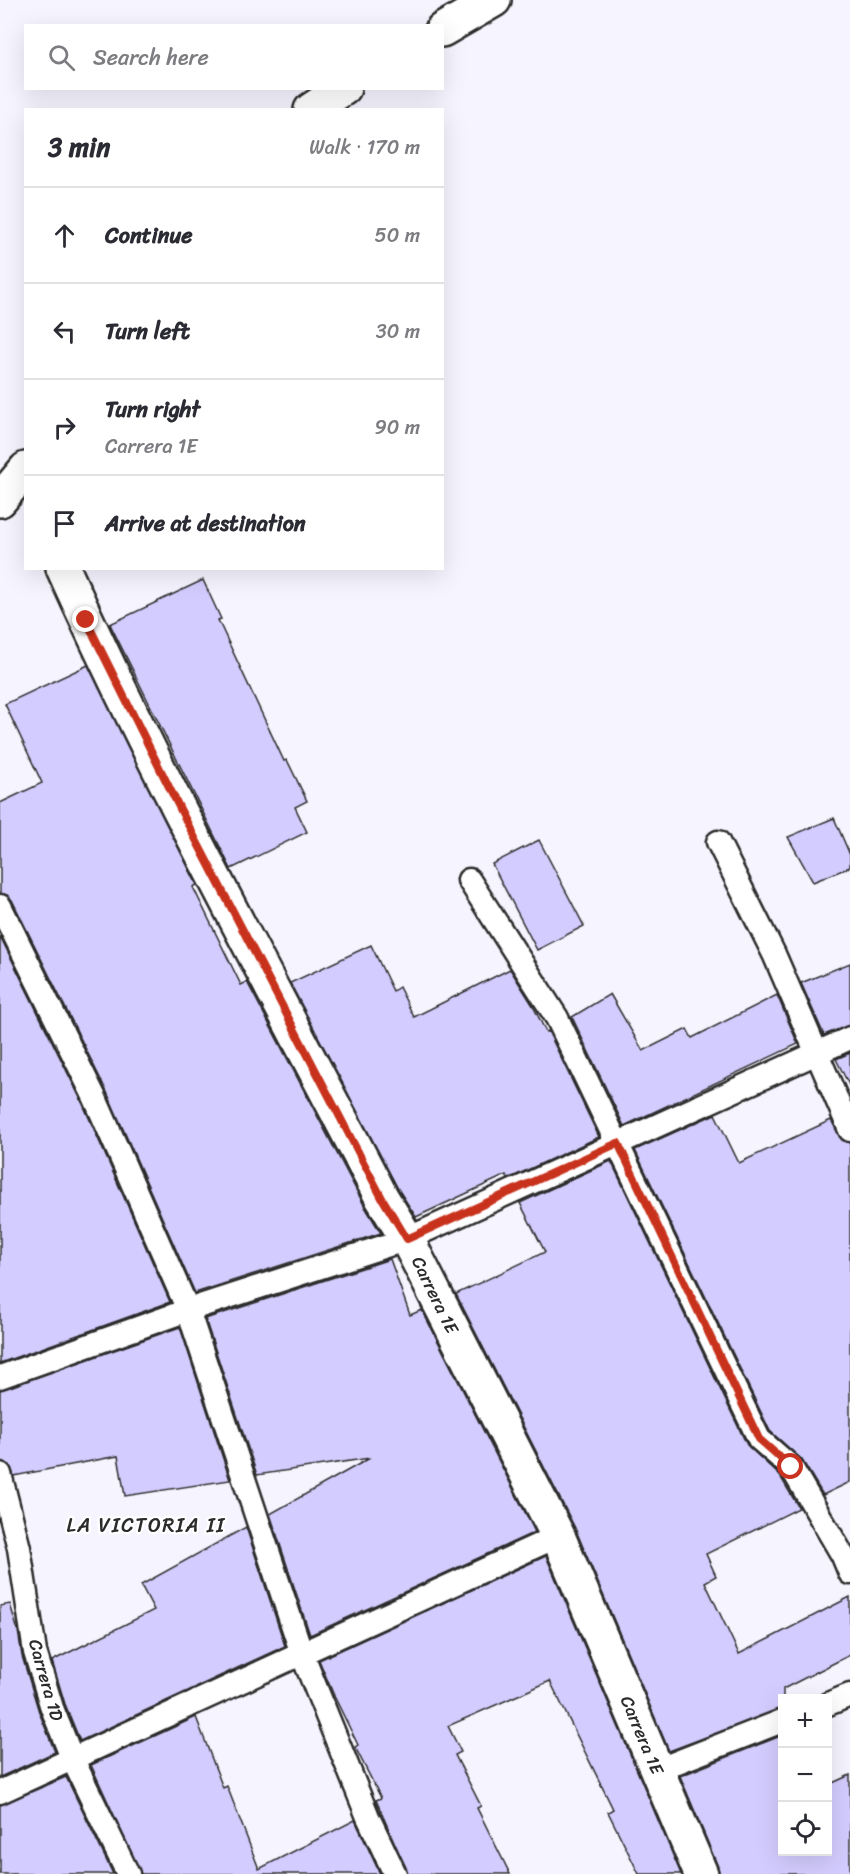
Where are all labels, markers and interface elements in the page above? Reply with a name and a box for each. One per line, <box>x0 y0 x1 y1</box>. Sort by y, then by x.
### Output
search box <box>24 24 444 90</box>
text: Search here <box>93 38 209 77</box>
icon: search <box>45 41 78 74</box>
text: 3 min <box>48 124 110 170</box>
text: Walk · 170 m <box>309 130 420 165</box>
text: Continue <box>105 216 193 255</box>
text: 50 m <box>375 218 420 253</box>
icon: ahead <box>48 219 81 252</box>
text: Turn left <box>105 312 190 351</box>
text: 30 m <box>376 314 420 349</box>
icon: left <box>48 315 81 348</box>
text: Turn right <box>105 390 200 429</box>
text: 90 m <box>375 410 420 445</box>
icon: right <box>48 411 81 444</box>
text: Carrera 1E <box>105 429 197 464</box>
text: Arrive at destination <box>105 504 306 543</box>
icon: arrive <box>48 507 81 540</box>
route end <box>72 606 98 632</box>
street label: Carrera 1E <box>402 1251 468 1340</box>
route start <box>777 1453 803 1479</box>
district label: LA VICTORIA II <box>66 1508 226 1543</box>
street label: Carrera 1D <box>19 1635 73 1725</box>
street label: Carrera 1E <box>611 1691 673 1780</box>
map controls <box>778 1694 832 1856</box>
button: + <box>778 1694 832 1748</box>
button: − <box>778 1748 832 1802</box>
button: locate <box>778 1802 832 1856</box>

